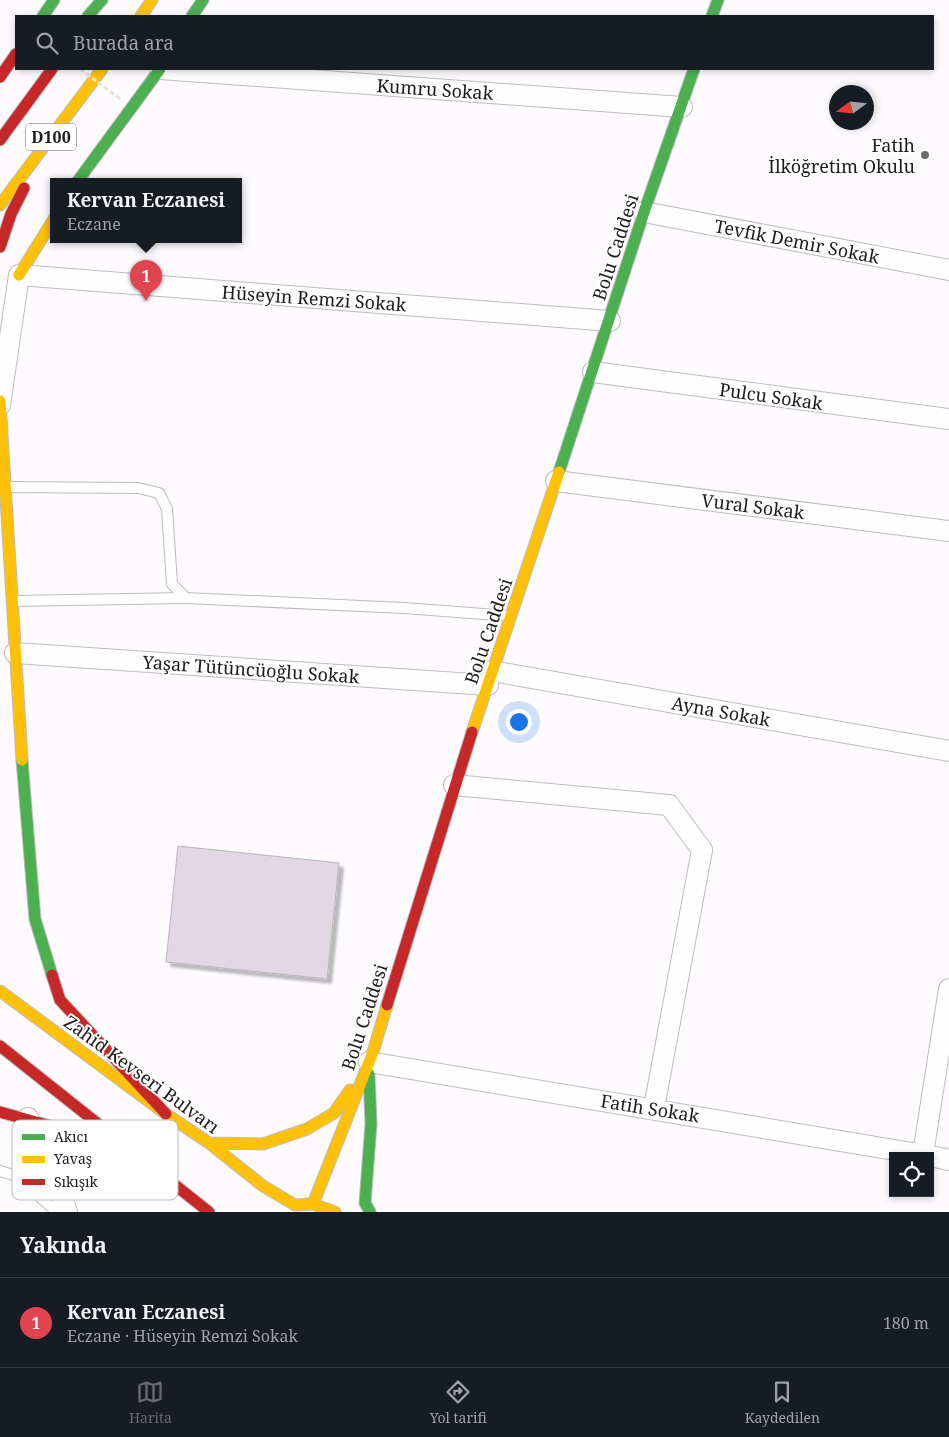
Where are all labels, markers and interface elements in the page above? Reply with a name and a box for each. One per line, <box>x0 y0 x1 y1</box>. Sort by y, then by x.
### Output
search box <box>15 15 934 70</box>
icon: search <box>33 29 61 57</box>
text: Burada ara <box>73 30 174 56</box>
street label: Kumru Sokak <box>376 73 494 105</box>
north arrow <box>829 85 874 130</box>
road number: D100 <box>26 124 76 150</box>
place label: Fatih İlköğretim Okulu <box>768 133 916 178</box>
marker: Fatih İlköğretim Okulu <box>919 149 931 161</box>
popup <box>50 178 242 243</box>
text: Kervan Eczanesi <box>67 187 225 213</box>
street label: Bolu Caddesi <box>586 190 644 303</box>
text: Eczane <box>67 213 121 235</box>
street label: Tevfik Demir Sokak <box>713 213 882 269</box>
pin: 1 <box>130 260 162 301</box>
street label: Hüseyin Remzi Sokak <box>221 280 408 316</box>
street label: Pulcu Sokak <box>718 377 825 415</box>
street label: Vural Sokak <box>700 488 806 524</box>
street label: Bolu Caddesi <box>459 575 517 687</box>
street label: Yaşar Tütüncüoğlu Sokak <box>141 649 361 689</box>
street label: Ayna Sokak <box>670 691 773 732</box>
your location <box>506 709 532 735</box>
street label: Bolu Caddesi <box>335 960 393 1073</box>
street label: Zahid Kevseri Bulvarı <box>60 1010 225 1139</box>
street label: Fatih Sokak <box>599 1088 702 1128</box>
legend <box>12 1120 178 1200</box>
text: Akıcı <box>54 1127 88 1146</box>
text: Yavaş <box>53 1149 92 1168</box>
map controls <box>889 1152 934 1197</box>
button: locate <box>889 1152 934 1197</box>
text: Sıkışık <box>54 1172 99 1191</box>
text: Yakında <box>20 1231 107 1259</box>
text: Kervan Eczanesi <box>67 1299 225 1325</box>
text: 1 <box>31 1312 41 1334</box>
text: 180 m <box>883 1312 929 1334</box>
text: Eczane · Hüseyin Remzi Sokak <box>67 1325 298 1347</box>
tab: Harita <box>129 1378 172 1427</box>
tab: Yol tarifi <box>430 1378 487 1427</box>
tab: Kaydedilen <box>745 1378 820 1427</box>

